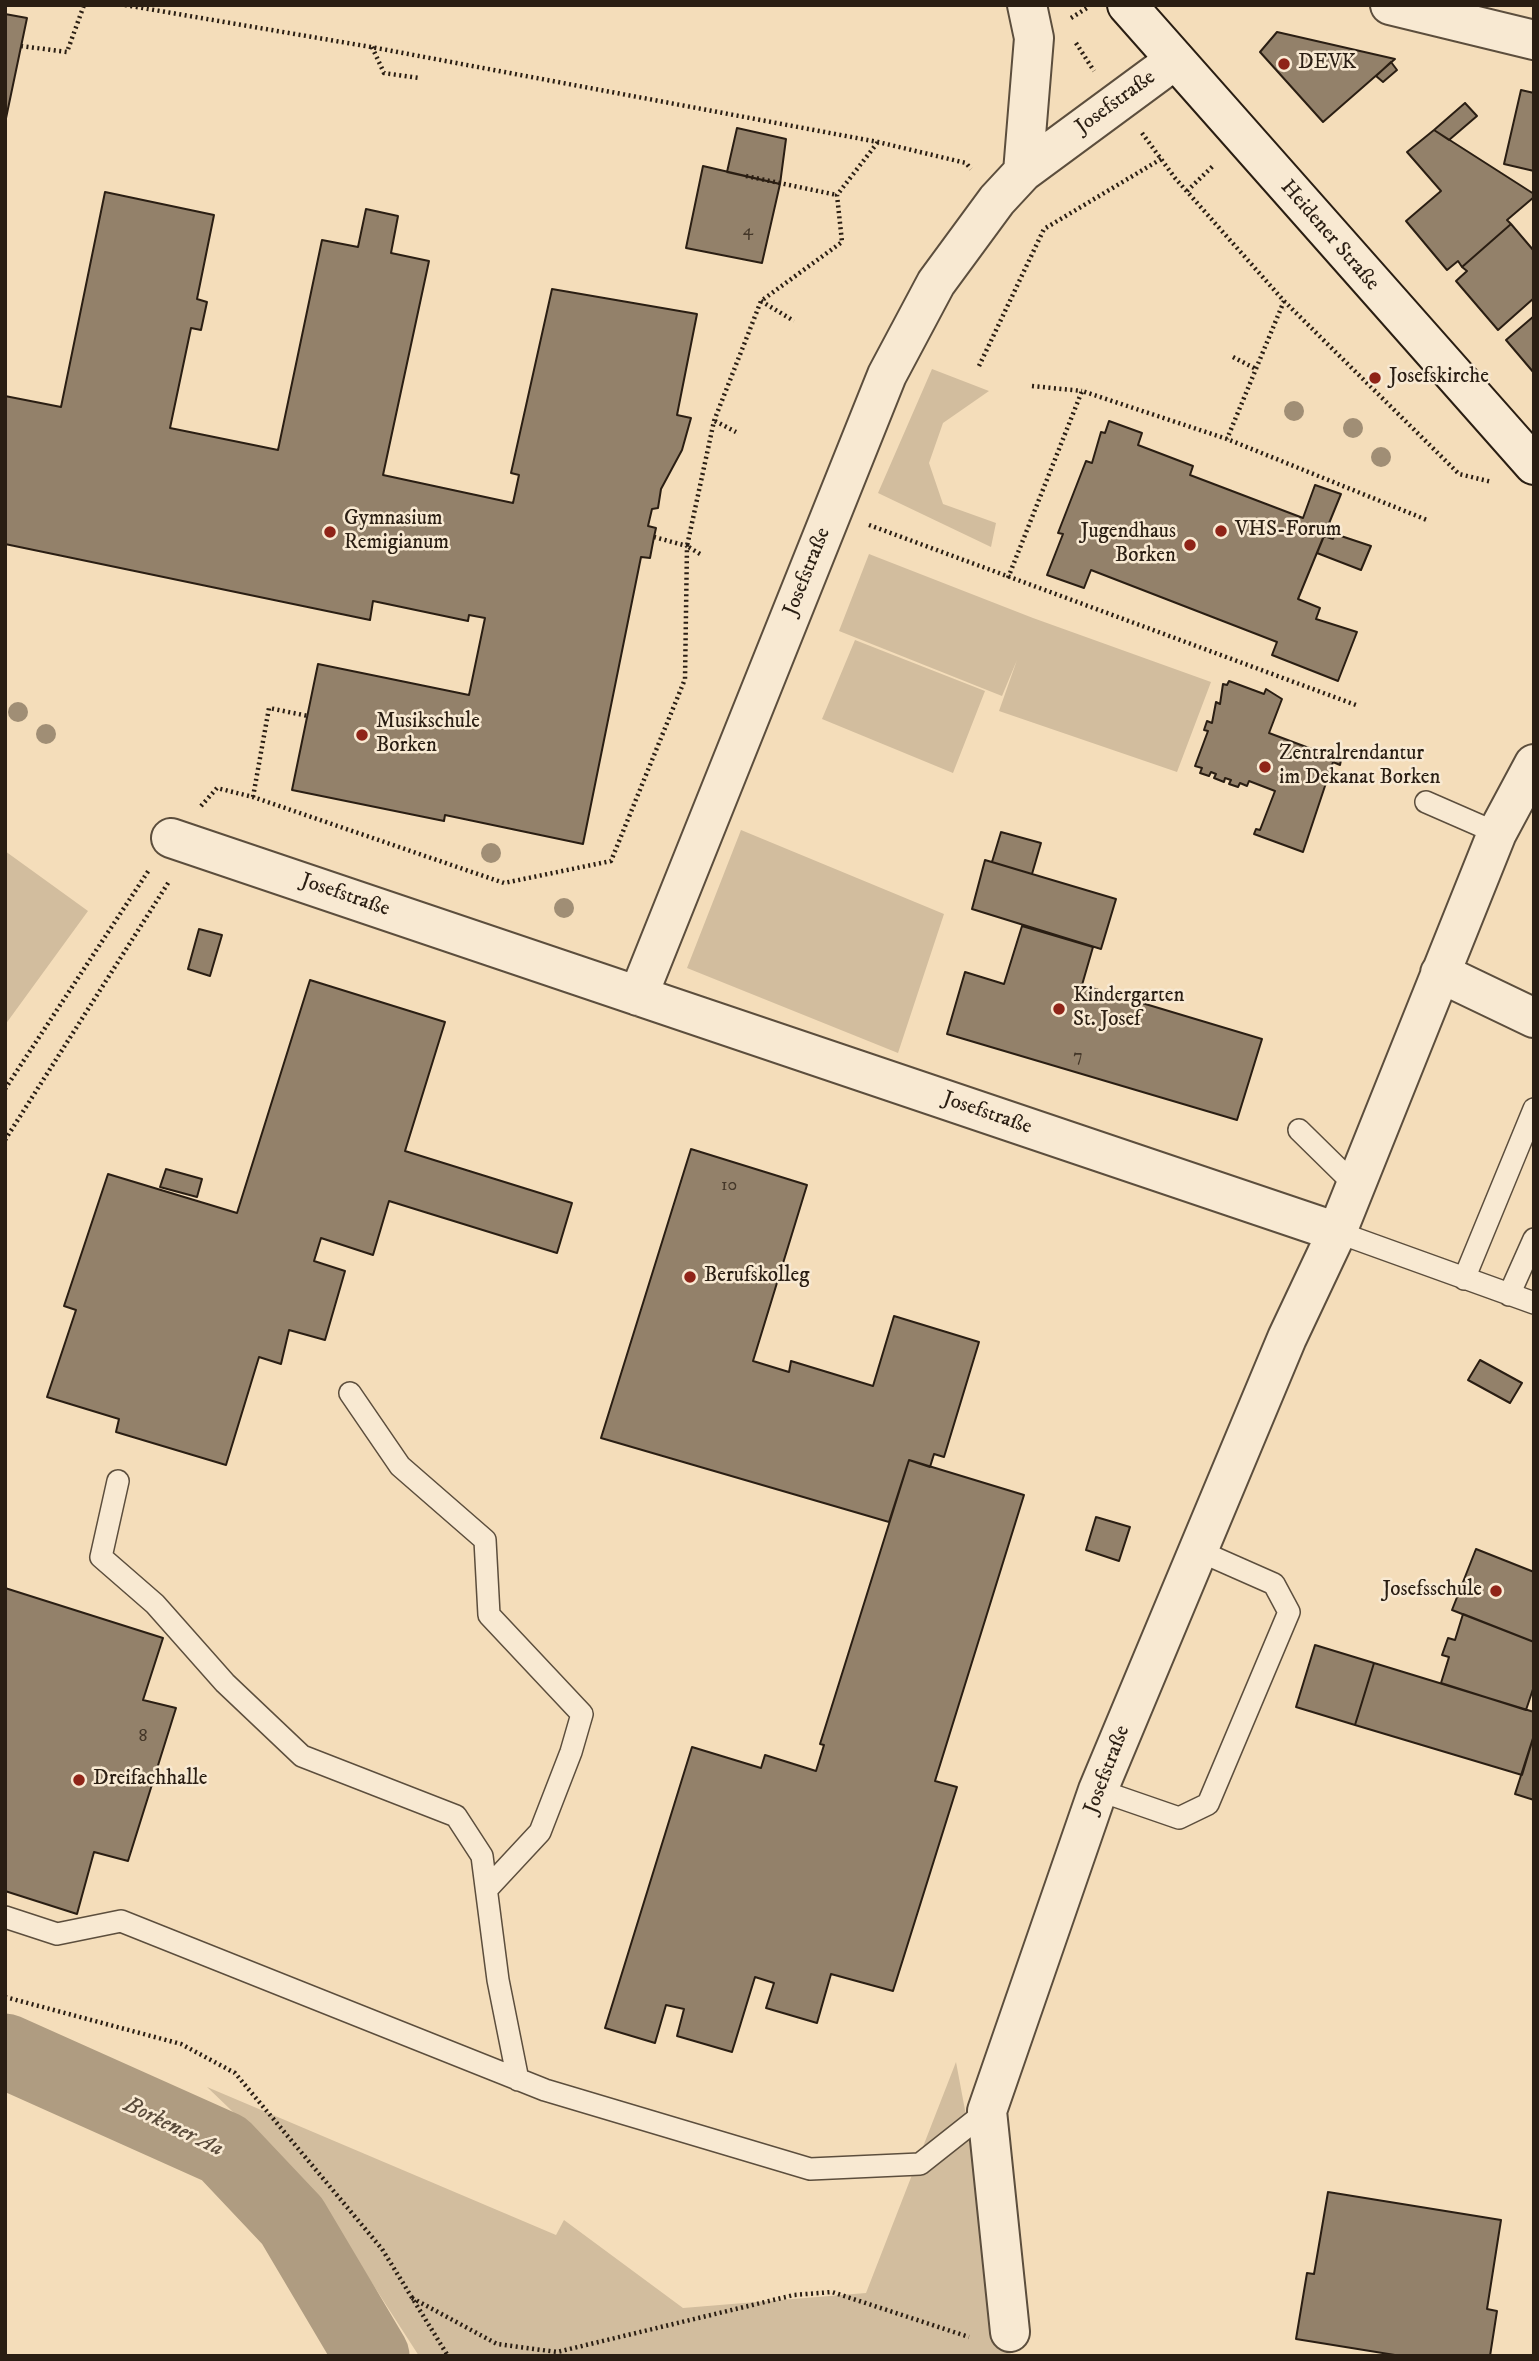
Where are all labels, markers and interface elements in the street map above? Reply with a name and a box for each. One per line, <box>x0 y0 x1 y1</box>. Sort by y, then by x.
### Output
place label: DEVK <box>1298 51 1356 77</box>
marker: DEVK <box>1276 56 1292 72</box>
street label: Josefstraße <box>1071 66 1161 140</box>
street label: Heidener Straße <box>1274 176 1384 296</box>
house number: 4 <box>743 220 753 242</box>
place label: Josefskirche <box>1389 365 1489 391</box>
marker: Josefskirche <box>1367 370 1383 386</box>
place label: Gymnasium Remigianum <box>344 507 449 557</box>
place label: VHS-Forum <box>1235 518 1342 544</box>
place label: Jugendhaus Borken <box>1080 520 1176 570</box>
marker: VHS-Forum <box>1213 523 1229 539</box>
marker: Gymnasium Remigianum <box>322 524 338 540</box>
street label: Josefstraße <box>779 524 837 620</box>
marker: Jugendhaus Borken <box>1182 537 1198 553</box>
place label: Musikschule Borken <box>376 710 480 760</box>
marker: Musikschule Borken <box>354 727 370 743</box>
place label: Zentralrendantur im Dekanat Borken <box>1279 742 1441 792</box>
marker: Zentralrendantur im Dekanat Borken <box>1257 759 1273 775</box>
street label: Josefstraße <box>297 869 393 923</box>
place label: Kindergarten St. Josef <box>1073 984 1184 1034</box>
marker: Kindergarten St. Josef <box>1051 1001 1067 1017</box>
house number: 7 <box>1073 1046 1083 1068</box>
street label: Josefstraße <box>939 1087 1035 1141</box>
house number: 10 <box>721 1175 737 1197</box>
place label: Berufskolleg <box>704 1264 809 1290</box>
marker: Berufskolleg <box>682 1269 698 1285</box>
place label: Josefsschule <box>1382 1578 1482 1604</box>
marker: Josefsschule <box>1488 1583 1504 1599</box>
street label: Josefstraße <box>1080 1722 1136 1818</box>
house number: 8 <box>138 1726 148 1748</box>
place label: Dreifachhalle <box>93 1767 207 1793</box>
marker: Dreifachhalle <box>71 1772 87 1788</box>
water label: Borkener Aa <box>119 2092 227 2164</box>

